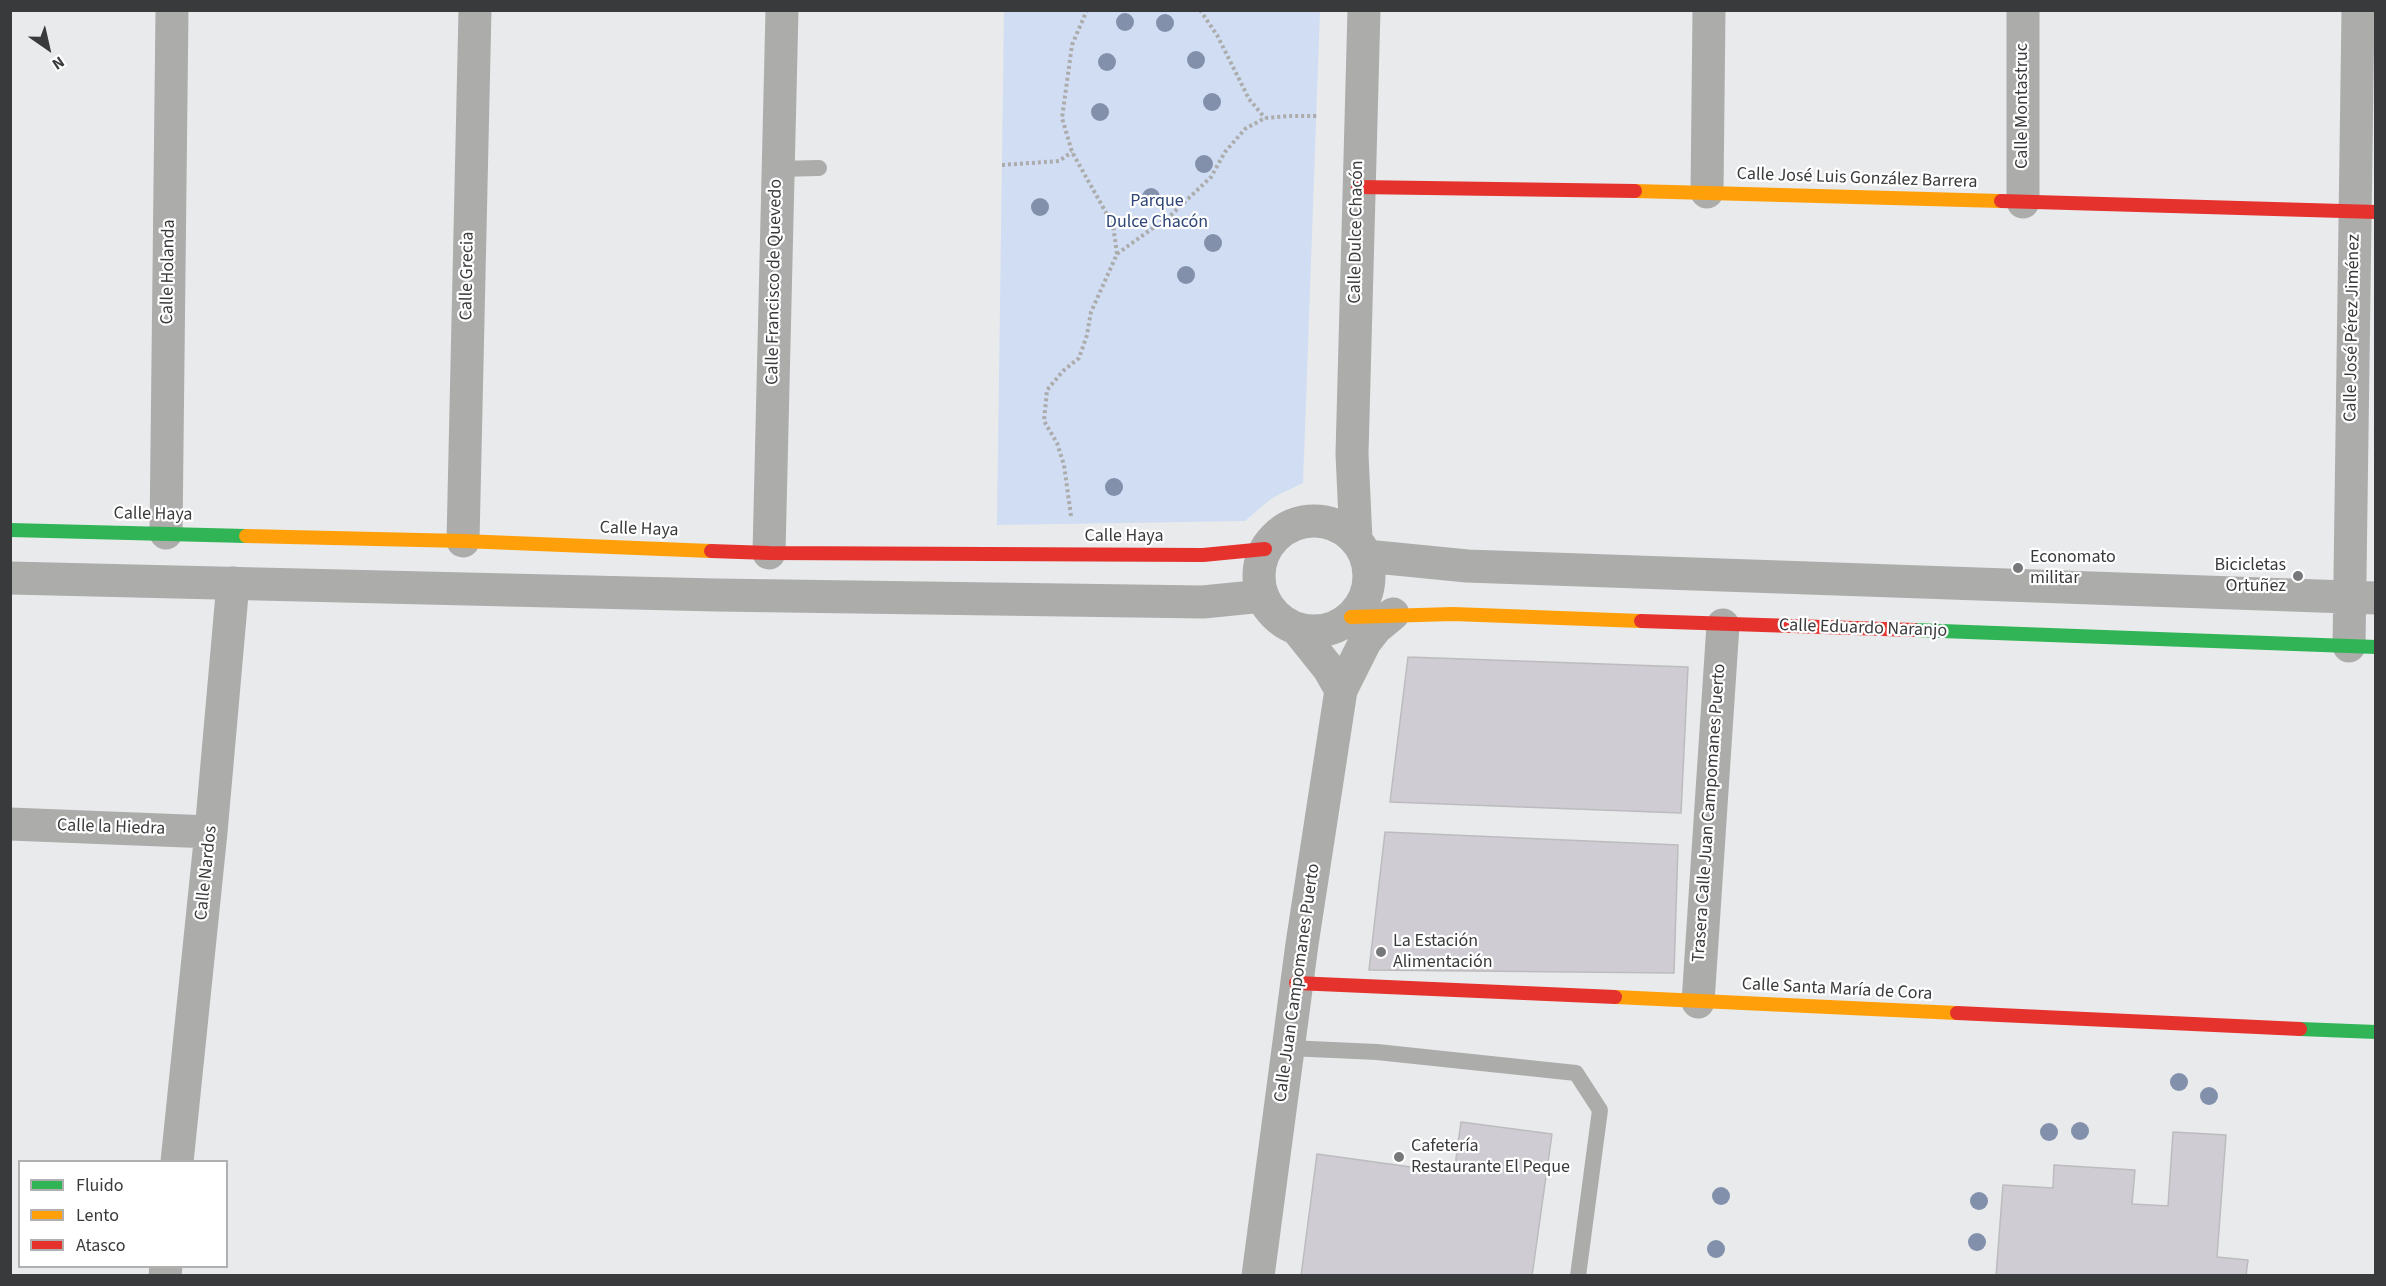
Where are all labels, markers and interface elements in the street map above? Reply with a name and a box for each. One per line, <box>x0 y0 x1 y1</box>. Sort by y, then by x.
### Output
north arrow <box>18 18 78 78</box>
street label: Calle Montastruc <box>2012 43 2034 169</box>
text: N <box>48 51 69 75</box>
street label: Calle Dulce Chacón <box>1345 160 1369 304</box>
street label: Calle José Luis González Barrera <box>1736 164 1978 194</box>
street label: Calle Francisco de Quevedo <box>762 179 788 385</box>
park label: Parque Dulce Chacón <box>1106 191 1208 234</box>
street label: Calle Holanda <box>157 219 181 325</box>
street label: Calle Grecia <box>456 231 480 321</box>
street label: Calle José Pérez Jiménez <box>2341 234 2365 422</box>
street label: Calle Haya <box>113 504 193 526</box>
street label: Calle Haya <box>599 518 679 542</box>
street label: Calle Haya <box>1085 526 1163 548</box>
place label: Economato militar <box>2030 547 2116 590</box>
place label: Bicicletas Ortuñez <box>2214 555 2286 598</box>
marker: Economato militar <box>2011 561 2025 575</box>
marker: Bicicletas Ortuñez <box>2291 569 2305 583</box>
street label: Calle Eduardo Naranjo <box>1779 615 1947 643</box>
street label: Trasera Calle Juan Campomanes Puerto <box>1689 663 1731 963</box>
street label: Calle la Hiedra <box>57 815 165 841</box>
street label: Calle Nardos <box>191 825 223 921</box>
street label: Calle Juan Campomanes Puerto <box>1271 862 1325 1104</box>
place label: La Estación Alimentación <box>1393 931 1492 974</box>
marker: La Estación Alimentación <box>1374 945 1388 959</box>
street label: Calle Santa María de Cora <box>1741 974 1933 1006</box>
place label: Cafetería Restaurante El Peque <box>1411 1136 1570 1178</box>
marker: Cafetería Restaurante El Peque <box>1392 1150 1406 1164</box>
legend <box>18 1160 228 1268</box>
text: Fluido <box>76 1173 123 1198</box>
text: Lento <box>76 1203 119 1228</box>
text: Atasco <box>76 1233 125 1258</box>

